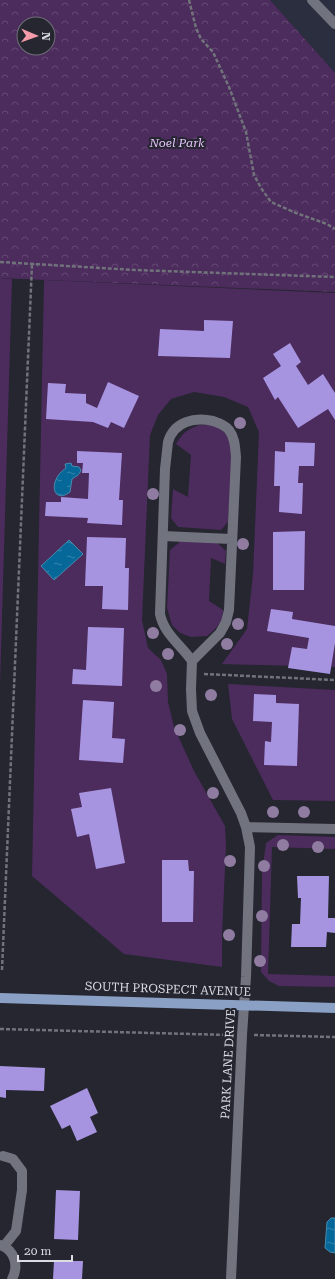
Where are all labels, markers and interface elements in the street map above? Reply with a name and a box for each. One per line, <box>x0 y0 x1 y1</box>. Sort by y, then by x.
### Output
north arrow <box>16 16 56 56</box>
text: N <box>39 32 52 41</box>
park label: Noel Park <box>148 136 205 150</box>
street label: SOUTH PROSPECT AVENUE <box>85 979 251 999</box>
street label: PARK LANE DRIVE <box>218 1009 238 1119</box>
scale bar <box>18 1237 72 1263</box>
text: 20 m <box>24 1244 51 1258</box>

